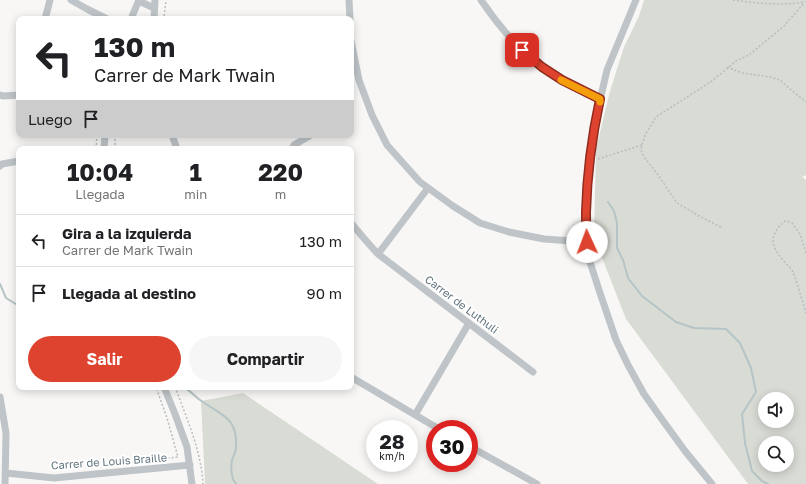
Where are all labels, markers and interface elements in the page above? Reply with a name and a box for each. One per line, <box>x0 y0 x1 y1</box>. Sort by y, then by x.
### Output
text: 130 m <box>94 30 175 63</box>
icon: left <box>28 32 80 84</box>
pin <box>505 33 539 67</box>
icon: arrive <box>511 39 533 61</box>
text: Carrer de Mark Twain <box>94 64 275 86</box>
icon: arrive <box>80 108 102 130</box>
text: Luego <box>28 110 72 128</box>
text: 10:04 <box>67 157 133 186</box>
text: 1 <box>189 157 202 186</box>
text: 220 <box>258 157 303 186</box>
text: Llegada <box>75 186 125 202</box>
text: min <box>184 186 207 202</box>
text: m <box>275 186 286 202</box>
position arrow <box>566 221 608 263</box>
text: Gira a la izquierda <box>62 224 192 242</box>
icon: left <box>28 230 50 252</box>
text: 130 m <box>300 232 342 250</box>
text: Carrer de Mark Twain <box>62 242 193 258</box>
street label: Carrer de Luthuli <box>423 272 501 336</box>
icon: arrive <box>28 282 50 304</box>
text: Llegada al destino <box>62 284 196 302</box>
text: 90 m <box>307 284 342 302</box>
button: Salir <box>28 336 181 382</box>
button: Compartir <box>189 336 342 382</box>
map controls <box>758 392 794 472</box>
button: sound <box>758 392 794 428</box>
speed limit sign: 30 <box>426 420 478 472</box>
text: 28 <box>379 429 404 453</box>
button: search <box>758 436 794 472</box>
street label: Carrer de Louis Braille <box>50 450 168 472</box>
text: km/h <box>379 450 405 462</box>

